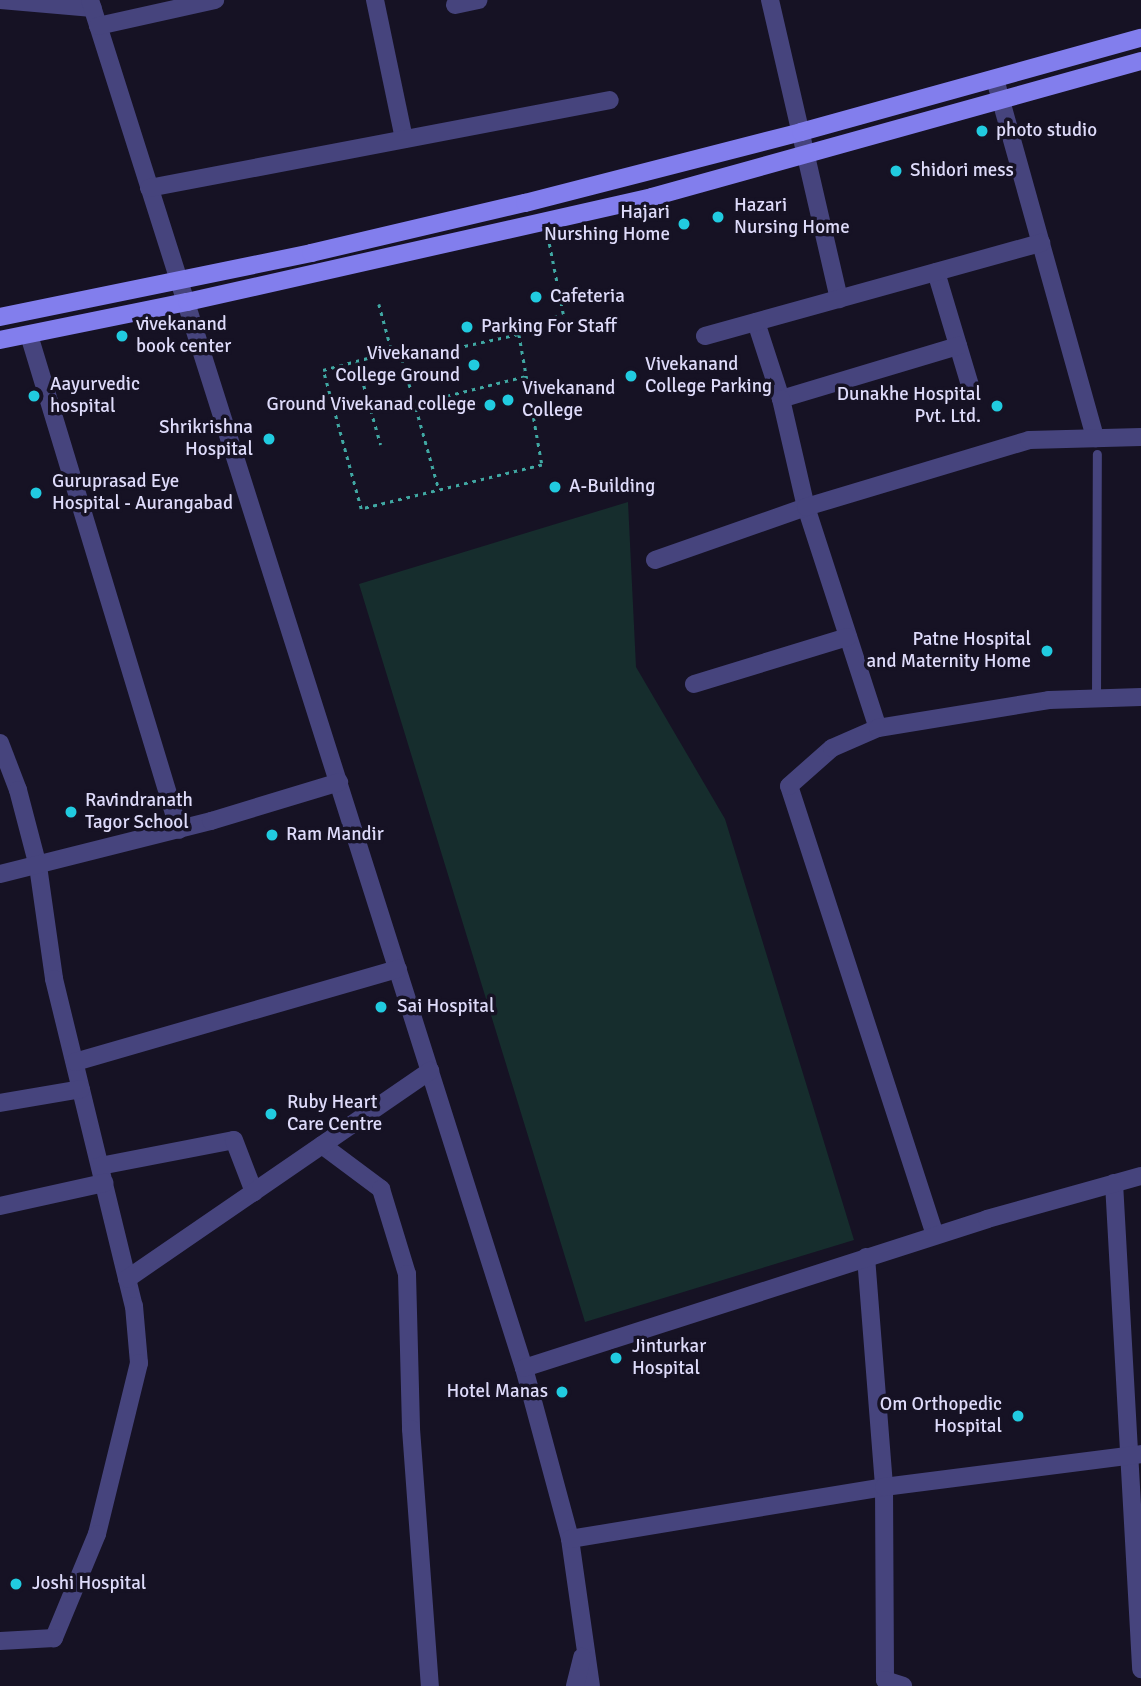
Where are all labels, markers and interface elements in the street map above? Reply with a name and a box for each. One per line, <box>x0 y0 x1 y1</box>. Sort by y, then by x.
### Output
place label: photo studio <box>996 120 1097 142</box>
marker: photo studio <box>974 123 990 139</box>
place label: Shidori mess <box>910 160 1014 182</box>
marker: Shidori mess <box>888 163 904 179</box>
place label: Hazari Nursing Home <box>734 195 850 239</box>
place label: Hajari Nurshing Home <box>544 202 670 246</box>
marker: Hazari Nursing Home <box>708 207 728 227</box>
marker: Hajari Nurshing Home <box>676 216 692 232</box>
place label: Cafeteria <box>550 286 625 308</box>
marker: Cafeteria <box>528 289 544 305</box>
place label: vivekanand book center <box>136 314 231 358</box>
place label: Parking For Staff <box>481 316 617 338</box>
marker: Parking For Staff <box>459 319 475 335</box>
marker: vivekanand book center <box>114 328 130 344</box>
place label: Vivekanand College Ground <box>335 343 460 387</box>
place label: Vivekanand College Parking <box>645 354 772 398</box>
marker: Vivekanand College Ground <box>466 357 482 373</box>
marker: Vivekanand College Parking <box>623 368 639 384</box>
place label: Aayurvedic hospital <box>50 374 140 418</box>
place label: Vivekanand College <box>522 378 615 422</box>
place label: Dunakhe Hospital Pvt. Ltd. <box>837 384 981 428</box>
marker: Aayurvedic hospital <box>24 386 44 406</box>
marker: Vivekanand College <box>500 392 516 408</box>
place label: Ground Vivekanad college <box>267 394 476 416</box>
marker: Dunakhe Hospital Pvt. Ltd. <box>987 396 1007 416</box>
marker: Ground Vivekanad college <box>482 397 498 413</box>
place label: Shrikrishna Hospital <box>159 417 253 461</box>
marker: Shrikrishna Hospital <box>259 429 279 449</box>
place label: Guruprasad Eye Hospital - Aurangabad <box>52 471 233 515</box>
place label: A-Building <box>569 476 655 498</box>
marker: A-Building <box>547 479 563 495</box>
marker: Guruprasad Eye Hospital - Aurangabad <box>26 483 46 503</box>
place label: Patne Hospital and Maternity Home <box>866 629 1031 673</box>
marker: Patne Hospital and Maternity Home <box>1037 641 1057 661</box>
place label: Ravindranath Tagor School <box>85 790 193 834</box>
marker: Ravindranath Tagor School <box>63 804 79 820</box>
place label: Ram Mandir <box>286 824 384 846</box>
marker: Ram Mandir <box>264 827 280 843</box>
place label: Sai Hospital <box>397 996 495 1018</box>
marker: Sai Hospital <box>371 997 391 1017</box>
place label: Ruby Heart Care Centre <box>287 1092 382 1136</box>
marker: Ruby Heart Care Centre <box>261 1104 281 1124</box>
place label: Jinturkar Hospital <box>632 1336 706 1380</box>
marker: Jinturkar Hospital <box>606 1348 626 1368</box>
place label: Hotel Manas <box>446 1381 548 1403</box>
marker: Hotel Manas <box>554 1384 570 1400</box>
place label: Om Orthopedic Hospital <box>880 1394 1002 1438</box>
marker: Om Orthopedic Hospital <box>1008 1406 1028 1426</box>
place label: Joshi Hospital <box>32 1573 146 1595</box>
marker: Joshi Hospital <box>6 1574 26 1594</box>

